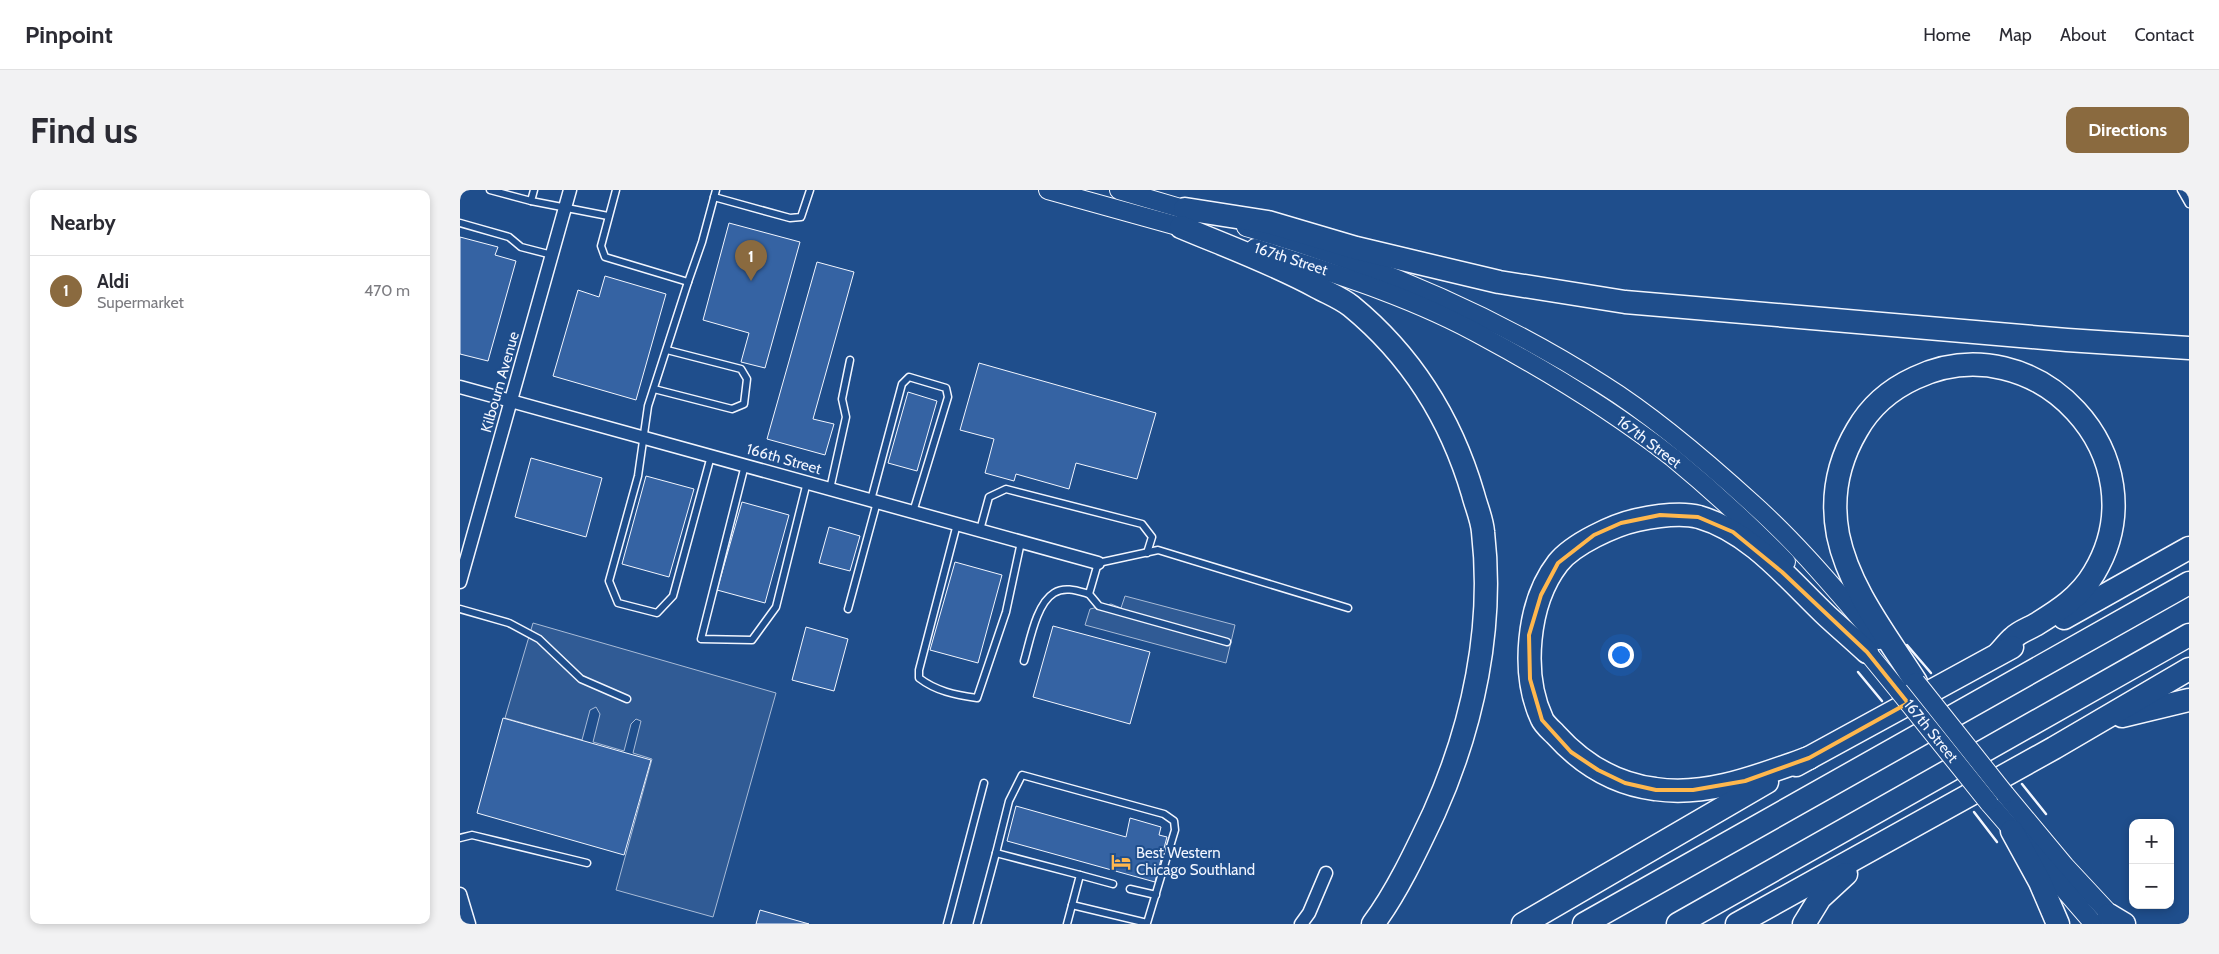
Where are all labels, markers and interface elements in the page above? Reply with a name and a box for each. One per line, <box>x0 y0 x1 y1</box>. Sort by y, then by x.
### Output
text: Pinpoint <box>25 20 113 49</box>
text: Home <box>1923 24 1971 46</box>
text: Map <box>1999 24 2032 46</box>
text: About <box>2060 24 2106 46</box>
text: Contact <box>2134 24 2194 46</box>
button: Directions <box>2066 107 2189 153</box>
text: Find us <box>30 109 138 152</box>
text: Nearby <box>50 210 116 235</box>
street label: 167th Street <box>1252 239 1330 279</box>
pin: 1 <box>735 240 767 281</box>
text: Aldi <box>97 270 129 293</box>
text: 1 <box>63 281 69 300</box>
text: 470 m <box>364 281 410 300</box>
text: Supermarket <box>97 293 184 312</box>
street label: Kilbourn Avenue <box>477 329 523 435</box>
street label: 167th Street <box>1613 412 1685 472</box>
street label: 166th Street <box>744 440 824 478</box>
your location <box>1608 642 1634 668</box>
street label: 167th Street <box>1900 696 1962 766</box>
map controls <box>2129 819 2174 909</box>
button: + <box>2129 819 2174 864</box>
place label: Best Western Chicago Southland <box>1136 844 1255 879</box>
hotel icon: Best Western Chicago Southland <box>1110 851 1132 873</box>
button: − <box>2129 864 2174 909</box>

